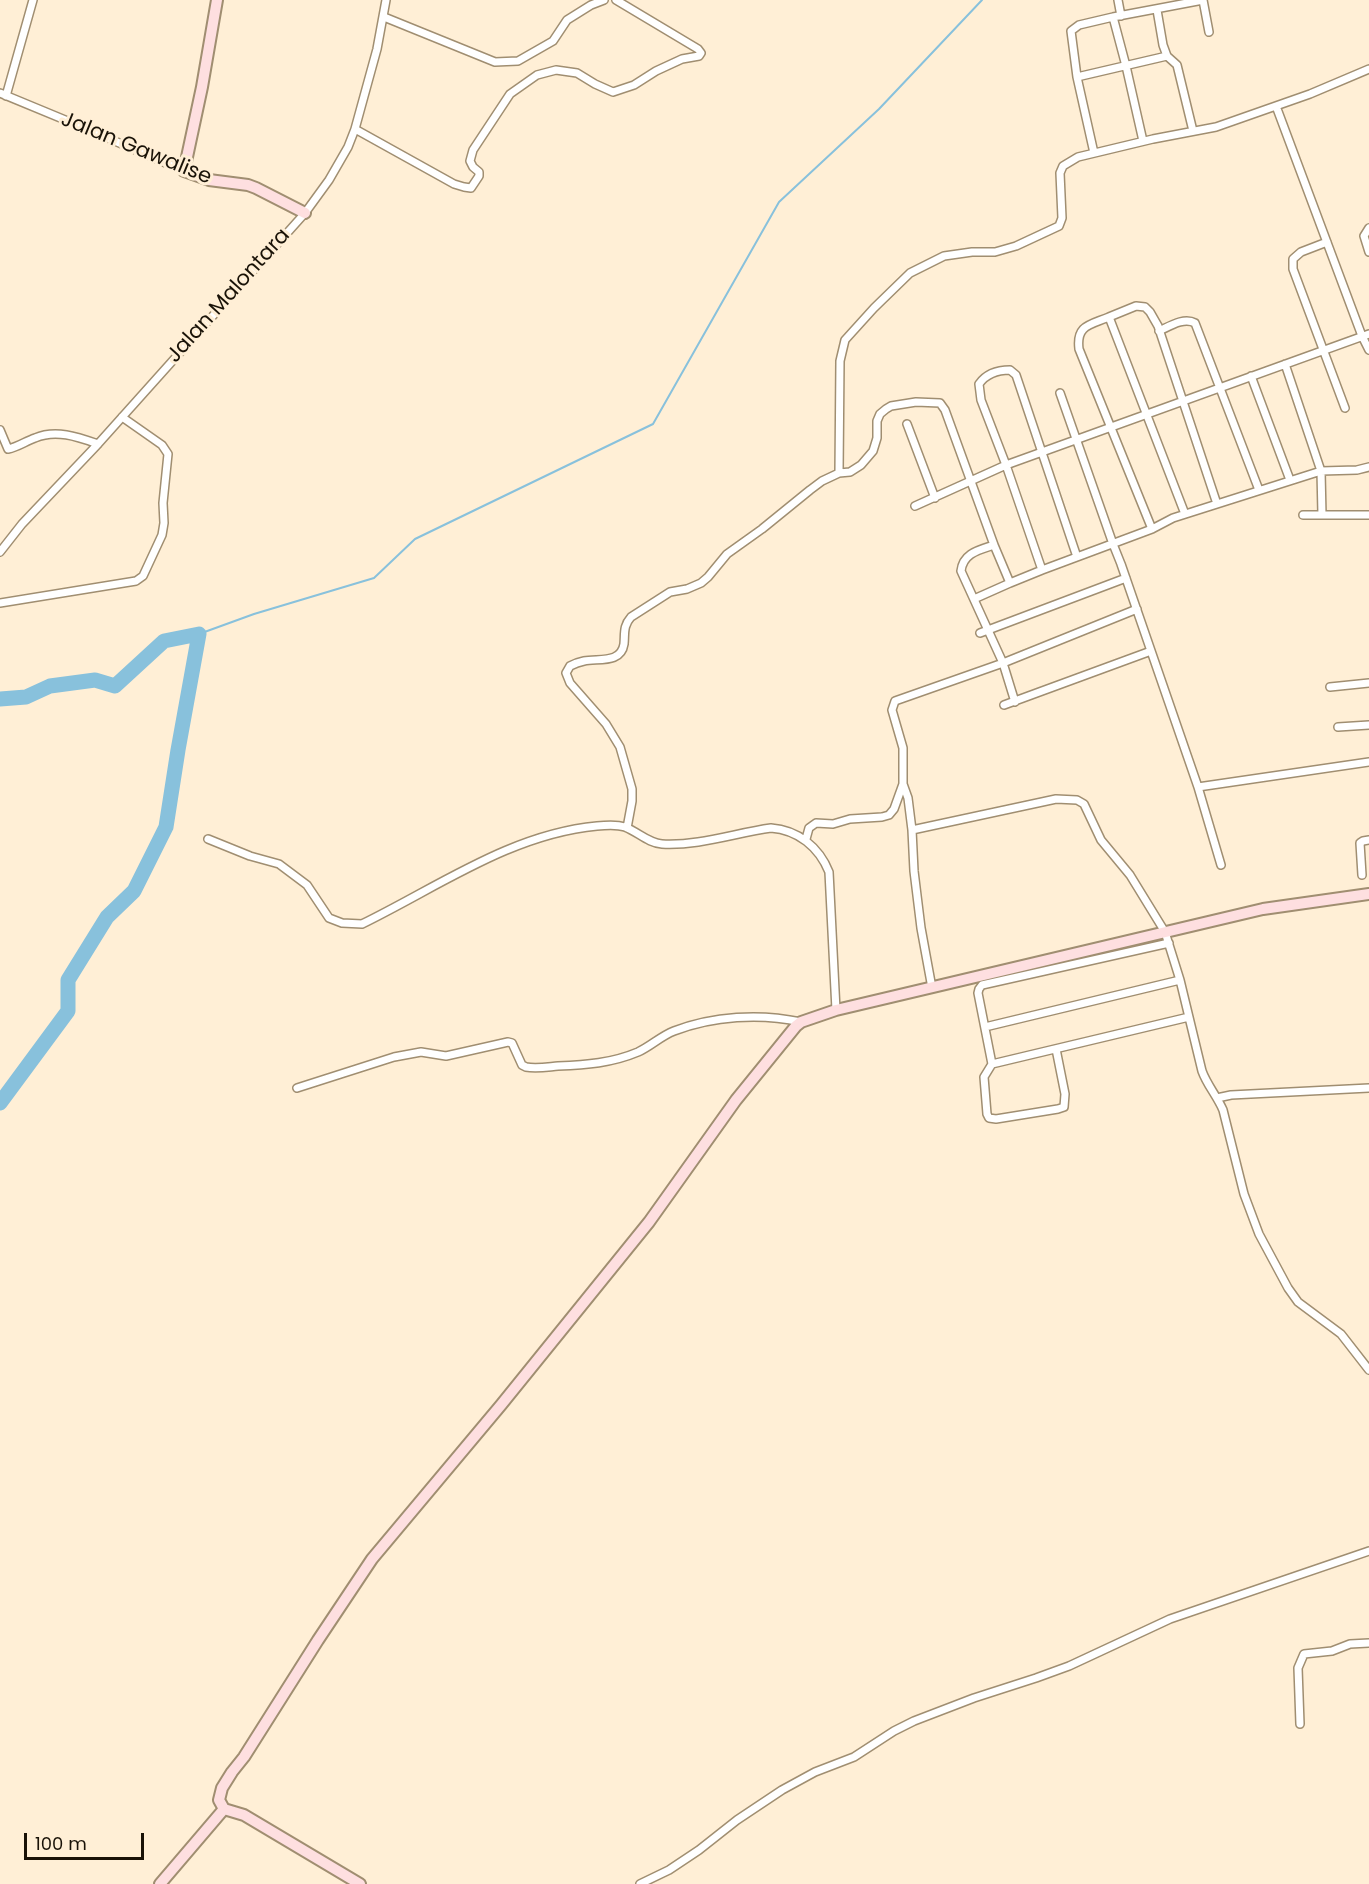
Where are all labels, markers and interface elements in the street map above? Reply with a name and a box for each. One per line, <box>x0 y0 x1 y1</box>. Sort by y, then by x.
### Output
street label: Jalan Gawalise <box>57 107 215 191</box>
street label: Jalan Malontara <box>162 224 296 368</box>
scale bar <box>27 1821 147 1859</box>
text: 100 m <box>35 1831 87 1856</box>

